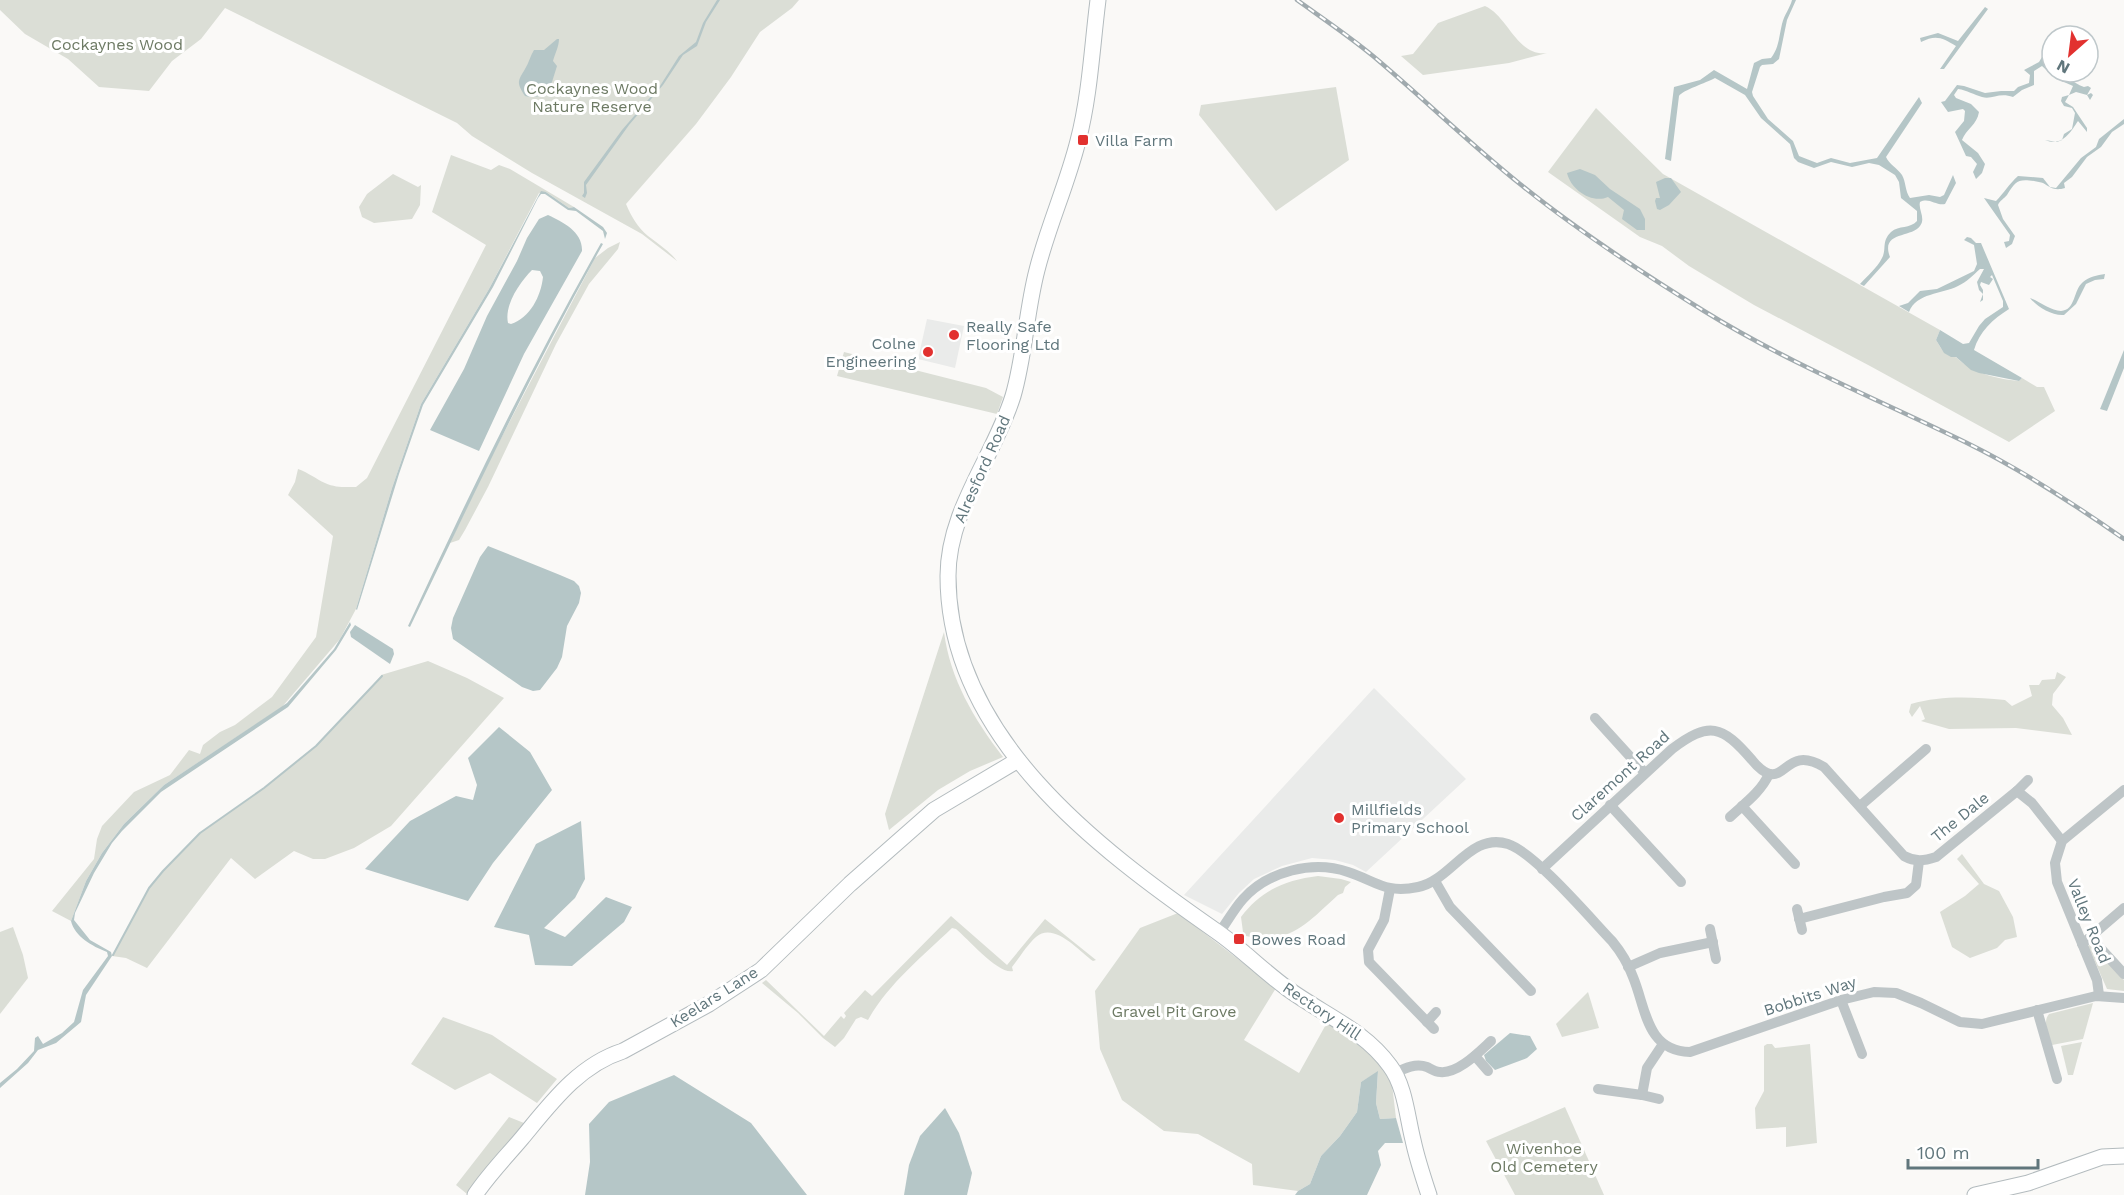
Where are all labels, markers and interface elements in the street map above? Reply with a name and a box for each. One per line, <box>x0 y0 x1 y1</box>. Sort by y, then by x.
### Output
north arrow <box>2040 24 2100 84</box>
park label: Cockaynes Wood <box>51 35 183 54</box>
text: N <box>2053 56 2073 78</box>
park label: Cockaynes Wood Nature Reserve <box>526 79 658 116</box>
place label: Villa Farm <box>1095 131 1173 150</box>
marker: Villa Farm <box>1076 133 1090 147</box>
place label: Really Safe Flooring Ltd <box>966 317 1060 354</box>
marker: Really Safe Flooring Ltd <box>947 328 961 342</box>
place label: Colne Engineering <box>826 334 916 371</box>
marker: Colne Engineering <box>921 345 935 359</box>
street label: Alresford Road <box>950 412 1014 526</box>
street label: Claremont Road <box>1567 727 1673 825</box>
street label: The Dale <box>1927 788 1993 846</box>
place label: Millfields Primary School <box>1351 800 1469 837</box>
marker: Millfields Primary School <box>1332 811 1346 825</box>
street label: Valley Road <box>2063 876 2115 966</box>
place label: Bowes Road <box>1251 930 1346 949</box>
marker: Bowes Road <box>1232 932 1246 946</box>
street label: Keelars Lane <box>667 962 761 1032</box>
street label: Bobbits Way <box>1761 972 1859 1020</box>
street label: Rectory Hill <box>1279 978 1365 1044</box>
park label: Gravel Pit Grove <box>1111 1002 1237 1021</box>
scale bar <box>1908 1132 2038 1170</box>
park label: Wivenhoe Old Cemetery <box>1490 1139 1598 1176</box>
text: 100 m <box>1917 1142 1970 1163</box>

